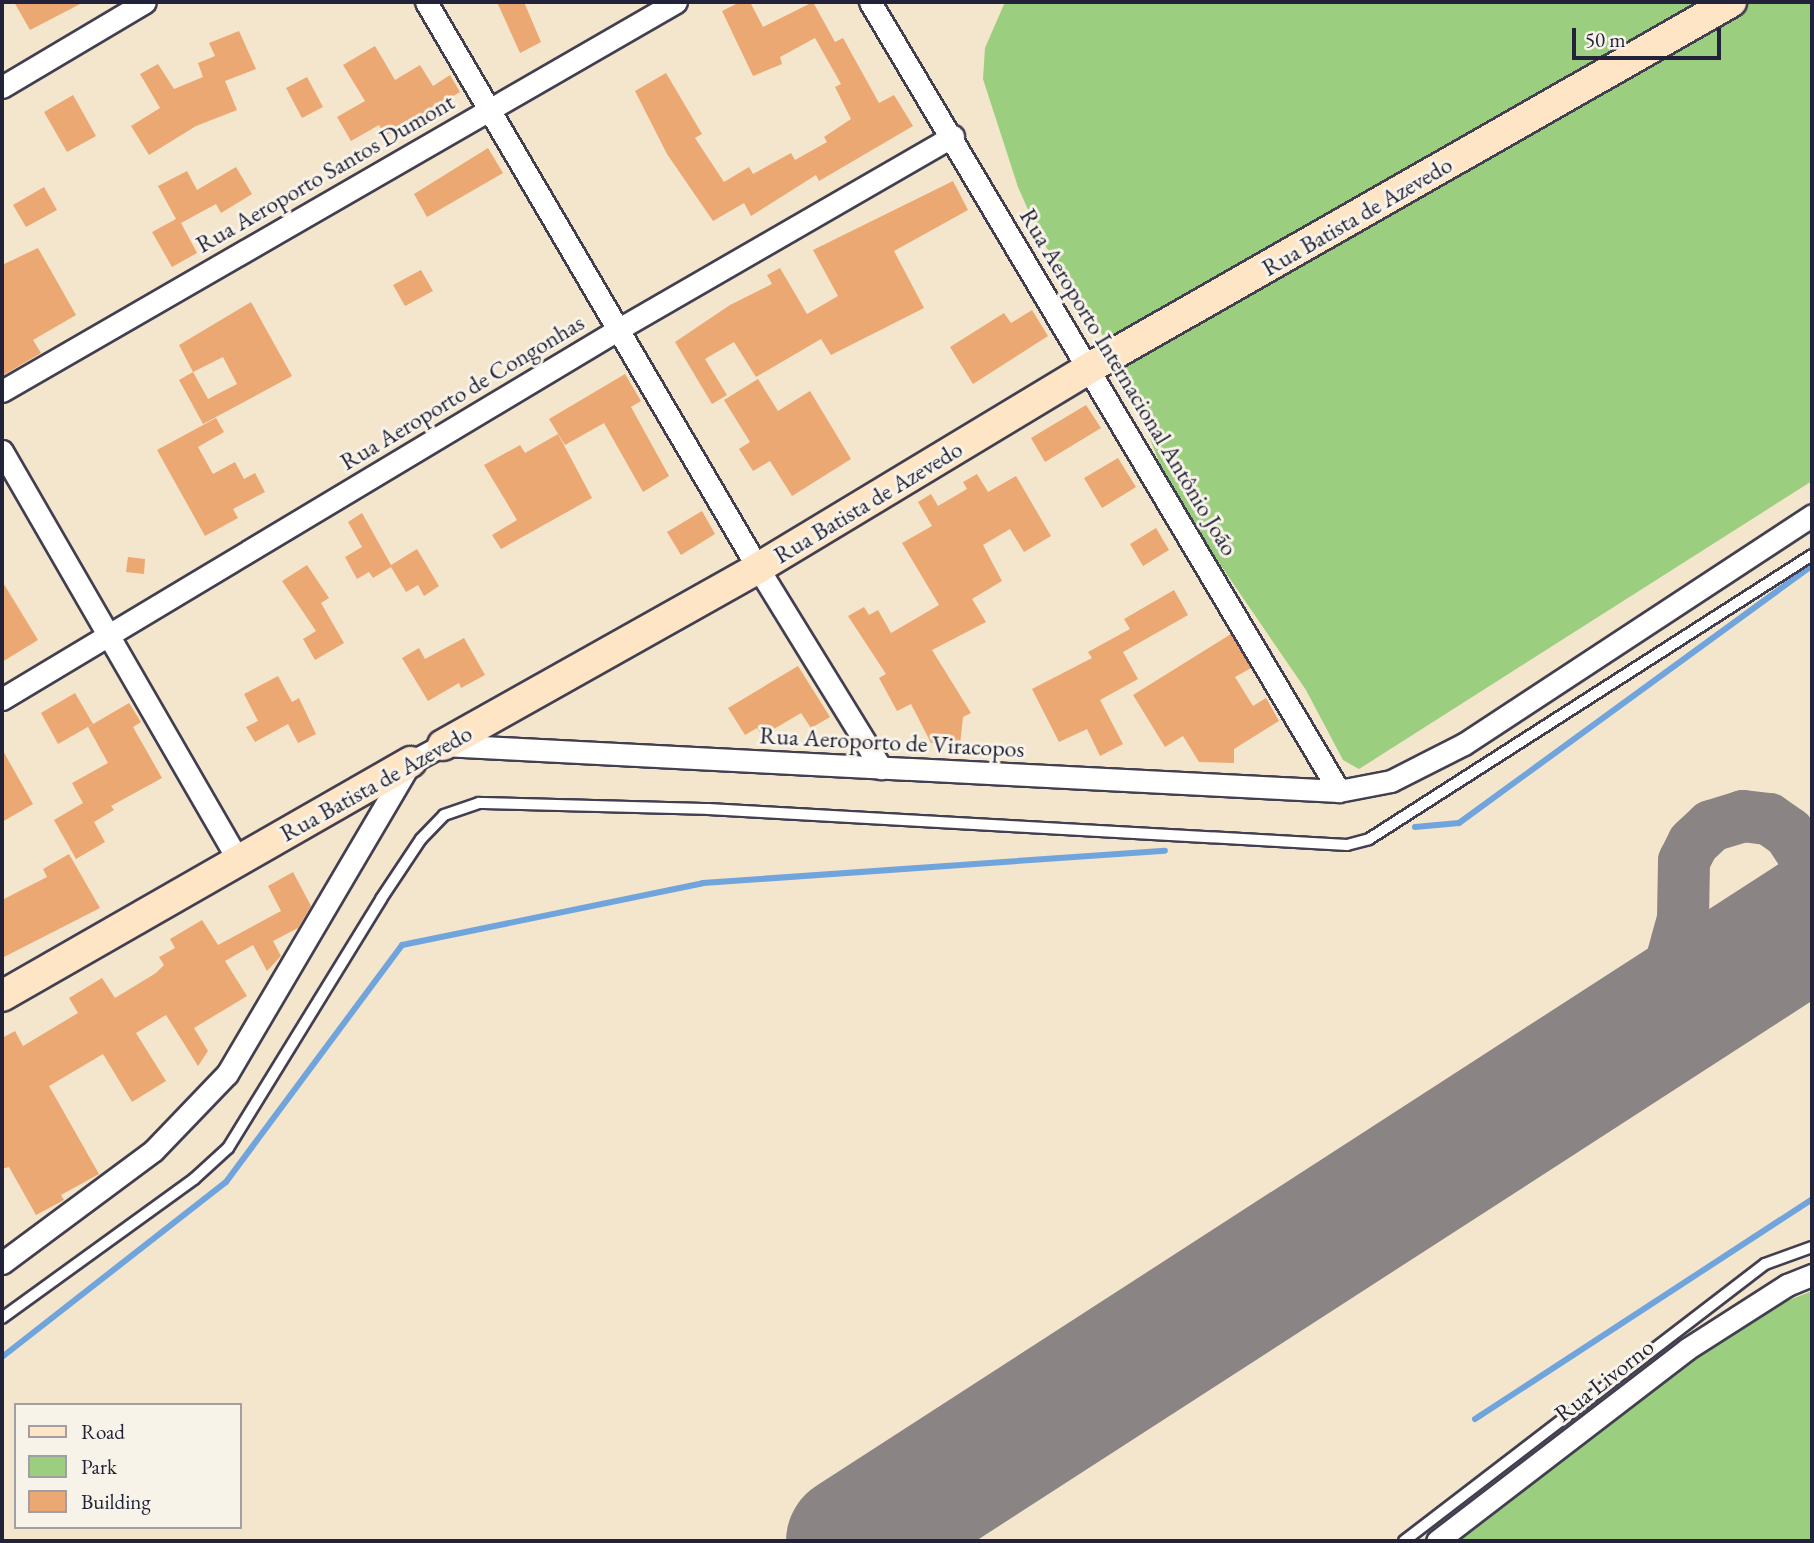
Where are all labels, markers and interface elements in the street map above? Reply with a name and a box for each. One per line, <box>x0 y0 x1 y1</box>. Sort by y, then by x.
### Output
scale bar <box>1576 14 1725 58</box>
text: 50 m <box>1585 26 1626 53</box>
street label: Rua Aeroporto Santos Dumont <box>191 87 459 259</box>
street label: Rua Batista de Azevedo <box>1257 150 1457 282</box>
street label: Rua Aeroporto Internacional Antônio João <box>1014 203 1244 561</box>
street label: Rua Aeroporto de Congonhas <box>335 308 589 476</box>
street label: Rua Batista de Azevedo <box>769 434 967 570</box>
street label: Rua Batista de Azevedo <box>275 718 477 848</box>
street label: Rua Aeroporto de Viracopos <box>759 721 1025 763</box>
street label: Rua Livorno <box>1548 1332 1660 1428</box>
legend <box>14 1403 242 1529</box>
text: Road <box>81 1418 125 1445</box>
text: Park <box>81 1453 117 1480</box>
text: Building <box>81 1488 151 1515</box>

